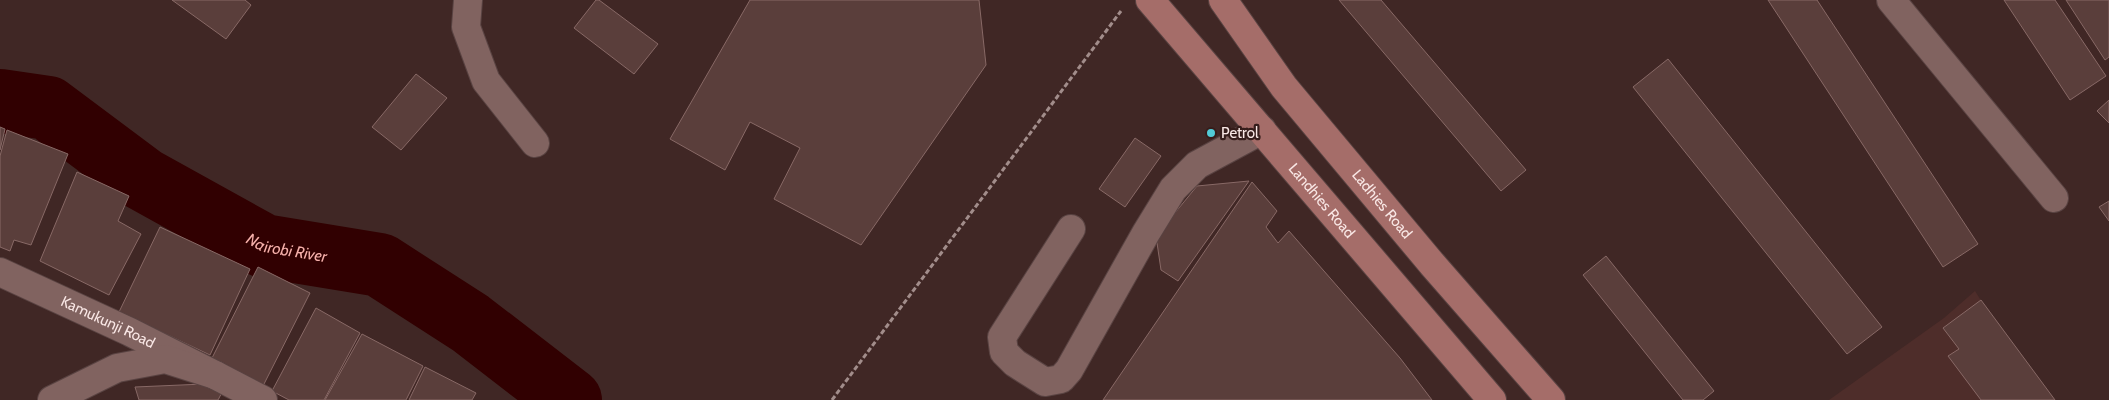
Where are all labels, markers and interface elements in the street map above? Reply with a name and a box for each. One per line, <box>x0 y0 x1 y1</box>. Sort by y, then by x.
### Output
place label: Petrol <box>1221 124 1259 142</box>
marker: Petrol <box>1205 127 1217 139</box>
street label: Landhies Road <box>1285 160 1358 242</box>
street label: Ladhies Road <box>1348 166 1416 242</box>
water label: Nairobi River <box>243 229 329 266</box>
street label: Kamukunji Road <box>58 292 158 352</box>

